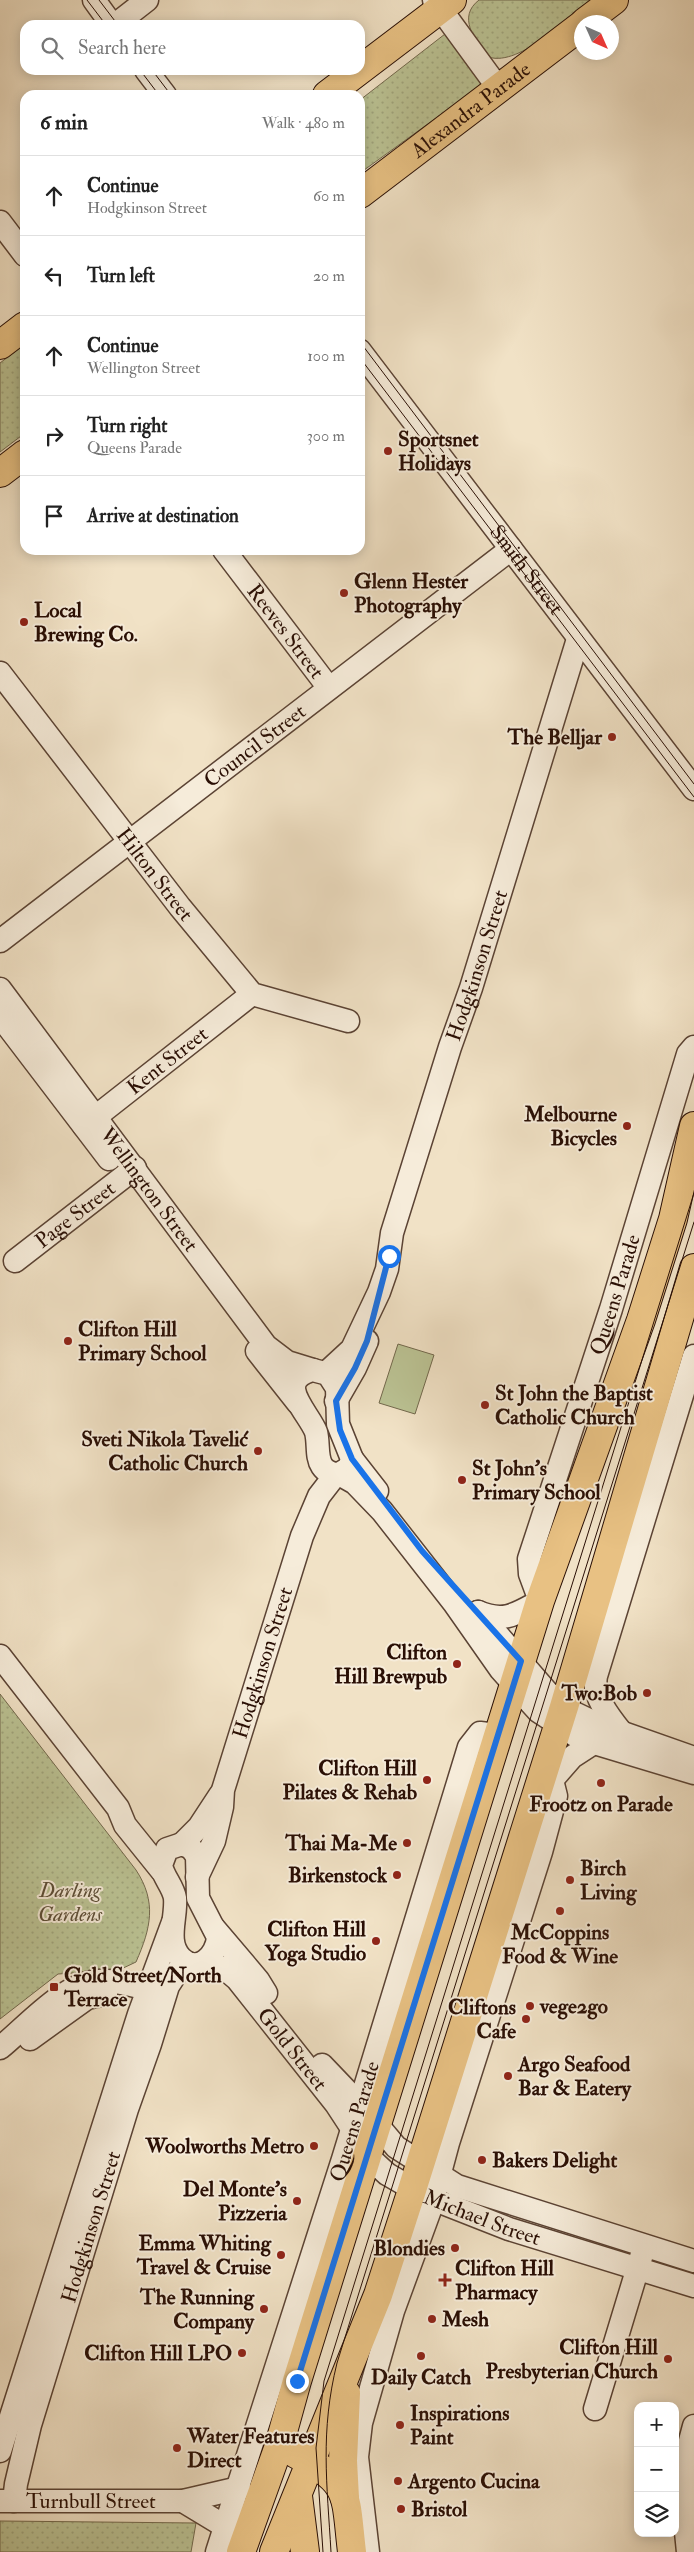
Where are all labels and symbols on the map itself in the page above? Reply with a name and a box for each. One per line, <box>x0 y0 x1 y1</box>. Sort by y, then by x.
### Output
north arrow <box>574 15 619 60</box>
street label: Alexandra Parade <box>405 55 536 165</box>
place label: Sportsnet Holidays <box>398 426 479 477</box>
marker: Sportsnet Holidays <box>382 445 394 457</box>
street label: Smith Street <box>484 519 570 620</box>
place label: Glenn Hester Photography <box>354 568 469 619</box>
street label: Reeves Street <box>241 578 331 684</box>
marker: Glenn Hester Photography <box>338 587 350 599</box>
place label: Local Brewing Co. <box>34 597 138 648</box>
marker: Local Brewing Co. <box>18 616 30 628</box>
street label: Council Street <box>198 698 311 793</box>
place label: The Belljar <box>507 724 603 751</box>
marker: The Belljar <box>606 731 618 743</box>
street label: Hilton Street <box>110 822 200 927</box>
street label: Hodgkinson Street <box>440 886 514 1045</box>
street label: Kent Street <box>121 1020 213 1101</box>
place label: Melbourne Bicycles <box>523 1101 617 1152</box>
marker: Melbourne Bicycles <box>621 1120 633 1132</box>
street label: Wellington Street <box>94 1121 205 1257</box>
street label: Page Street <box>29 1175 121 1254</box>
street label: Queens Parade <box>583 1231 646 1358</box>
route start <box>378 1245 401 1268</box>
place label: Clifton Hill Primary School <box>78 1316 207 1367</box>
marker: Clifton Hill Primary School <box>62 1335 74 1347</box>
place label: St John the Baptist Catholic Church <box>495 1380 653 1431</box>
marker: St John the Baptist Catholic Church <box>479 1399 491 1411</box>
place label: Sveti Nikola Tavelić Catholic Church <box>81 1426 250 1477</box>
marker: Sveti Nikola Tavelić Catholic Church <box>252 1445 264 1457</box>
place label: St John's Primary School <box>472 1455 601 1506</box>
marker: St John's Primary School <box>456 1474 468 1486</box>
street label: Hodgkinson Street <box>226 1583 299 1742</box>
place label: Clifton Hill Brewpub <box>334 1639 448 1690</box>
marker: Clifton Hill Brewpub <box>451 1658 463 1670</box>
place label: Two:Bob <box>560 1680 638 1707</box>
marker: Two:Bob <box>641 1687 653 1699</box>
place label: Clifton Hill Pilates & Rehab <box>282 1755 418 1806</box>
marker: Clifton Hill Pilates & Rehab <box>421 1774 433 1786</box>
marker: Frootz on Parade <box>595 1777 607 1789</box>
place label: Frootz on Parade <box>529 1791 673 1818</box>
place label: Thai Ma-Me <box>284 1830 397 1857</box>
marker: Thai Ma-Me <box>401 1837 413 1849</box>
place label: Birch Living <box>580 1855 637 1906</box>
place label: Birkenstock <box>288 1862 388 1889</box>
marker: Birkenstock <box>391 1869 403 1881</box>
marker: Birch Living <box>564 1874 576 1886</box>
park label: Darling Gardens <box>38 1877 103 1928</box>
marker: McCoppins Food & Wine <box>554 1905 566 1917</box>
place label: Clifton Hill Yoga Studio <box>264 1916 367 1967</box>
place label: McCoppins Food & Wine <box>502 1919 618 1970</box>
marker: Clifton Hill Yoga Studio <box>370 1935 382 1947</box>
place label: Gold Street/North Terrace <box>63 1962 222 2013</box>
marker: Gold Street/North Terrace <box>48 1981 60 1993</box>
place label: vege2go <box>539 1993 608 2020</box>
place label: Cliftons Cafe <box>448 1994 516 2045</box>
marker: vege2go <box>524 2000 536 2012</box>
street label: Gold Street <box>251 2002 334 2096</box>
marker: Cliftons Cafe <box>520 2013 532 2025</box>
place label: Argo Seafood Bar & Eatery <box>517 2051 632 2102</box>
street label: Queens Parade <box>323 2058 386 2185</box>
marker: Argo Seafood Bar & Eatery <box>502 2070 514 2082</box>
place label: Woolworths Metro <box>145 2133 304 2160</box>
marker: Woolworths Metro <box>308 2140 320 2152</box>
street label: Hodgkinson Street <box>55 2147 127 2306</box>
place label: Bakers Delight <box>492 2147 617 2174</box>
marker: Bakers Delight <box>476 2154 488 2166</box>
place label: Del Monte's Pizzeria <box>183 2176 288 2227</box>
street label: Michael Street <box>420 2183 544 2251</box>
marker: Del Monte's Pizzeria <box>291 2195 303 2207</box>
place label: Emma Whiting Travel & Cruise <box>136 2230 272 2281</box>
place label: Blondies <box>373 2235 445 2262</box>
marker: Blondies <box>449 2242 461 2254</box>
marker: Emma Whiting Travel & Cruise <box>275 2249 287 2261</box>
place label: Clifton Hill Pharmacy <box>455 2255 554 2306</box>
marker: Clifton Hill Pharmacy <box>439 2274 451 2286</box>
place label: The Running Company <box>139 2284 255 2335</box>
marker: The Running Company <box>258 2303 270 2315</box>
place label: Mesh <box>441 2306 489 2333</box>
marker: Mesh <box>426 2313 438 2325</box>
place label: Clifton Hill Presbyterian Church <box>486 2334 659 2385</box>
place label: Clifton Hill LPO <box>84 2340 232 2367</box>
marker: Clifton Hill LPO <box>236 2347 248 2359</box>
marker: Daily Catch <box>415 2350 427 2362</box>
marker: Clifton Hill Presbyterian Church <box>662 2353 674 2365</box>
place label: Daily Catch <box>371 2364 471 2391</box>
route end <box>286 2370 309 2393</box>
place label: Inspirations Paint <box>410 2400 510 2451</box>
marker: Inspirations Paint <box>394 2419 406 2431</box>
place label: Water Features Direct <box>186 2423 314 2474</box>
marker: Water Features Direct <box>171 2442 183 2454</box>
place label: Argento Cucina <box>407 2468 541 2495</box>
marker: Argento Cucina <box>392 2475 404 2487</box>
street label: Turnbull Street <box>26 2488 156 2515</box>
place label: Bristol <box>411 2496 468 2523</box>
marker: Bristol <box>395 2503 407 2515</box>

